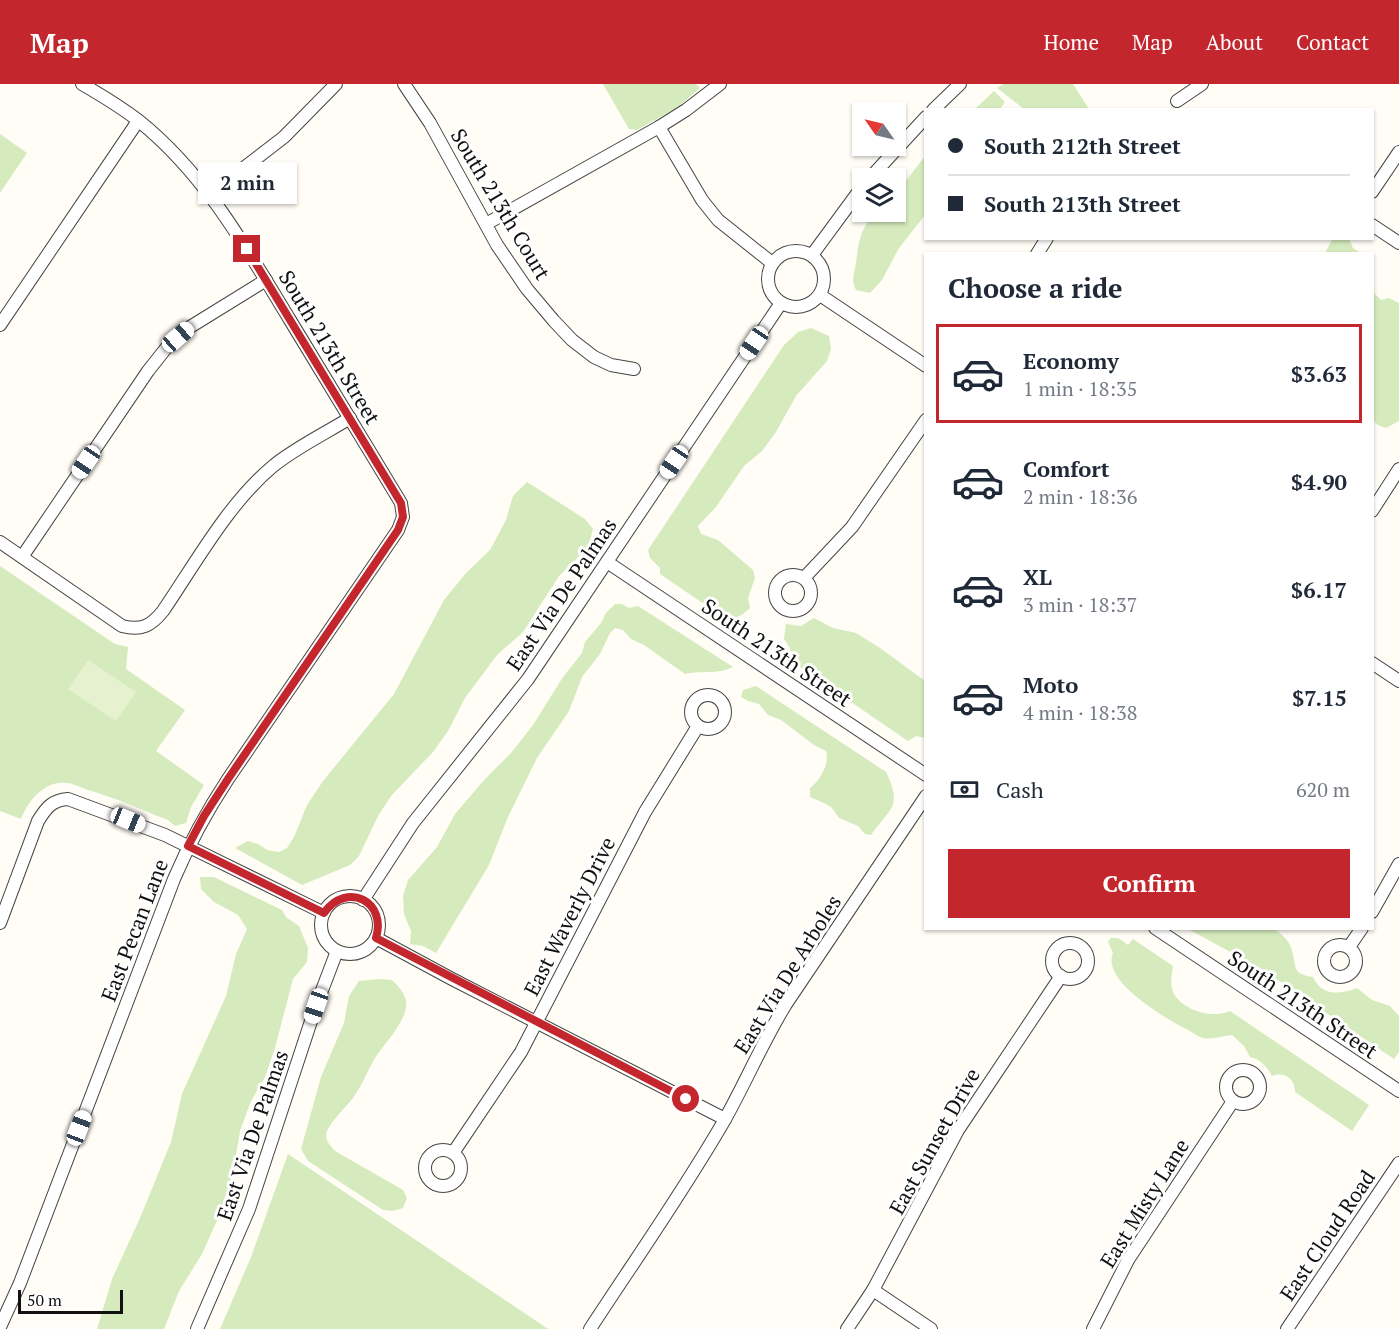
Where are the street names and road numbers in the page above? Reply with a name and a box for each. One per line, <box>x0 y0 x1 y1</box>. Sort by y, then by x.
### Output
street label: South 213th Court <box>445 123 557 285</box>
street label: South 213th Street <box>273 265 387 429</box>
street label: East Via De Palmas <box>500 512 622 676</box>
street label: South 213th Street <box>697 591 858 713</box>
street label: East Waverly Drive <box>517 832 621 1000</box>
street label: East Pecan Lane <box>94 855 174 1005</box>
street label: East Via De Arboles <box>727 889 847 1059</box>
street label: South 213th Street <box>1223 943 1384 1065</box>
street label: East Via De Palmas <box>210 1046 294 1224</box>
street label: East Sunset Drive <box>882 1063 986 1219</box>
street label: East Misty Lane <box>1093 1133 1195 1273</box>
street label: East Cloud Road <box>1273 1164 1381 1306</box>

